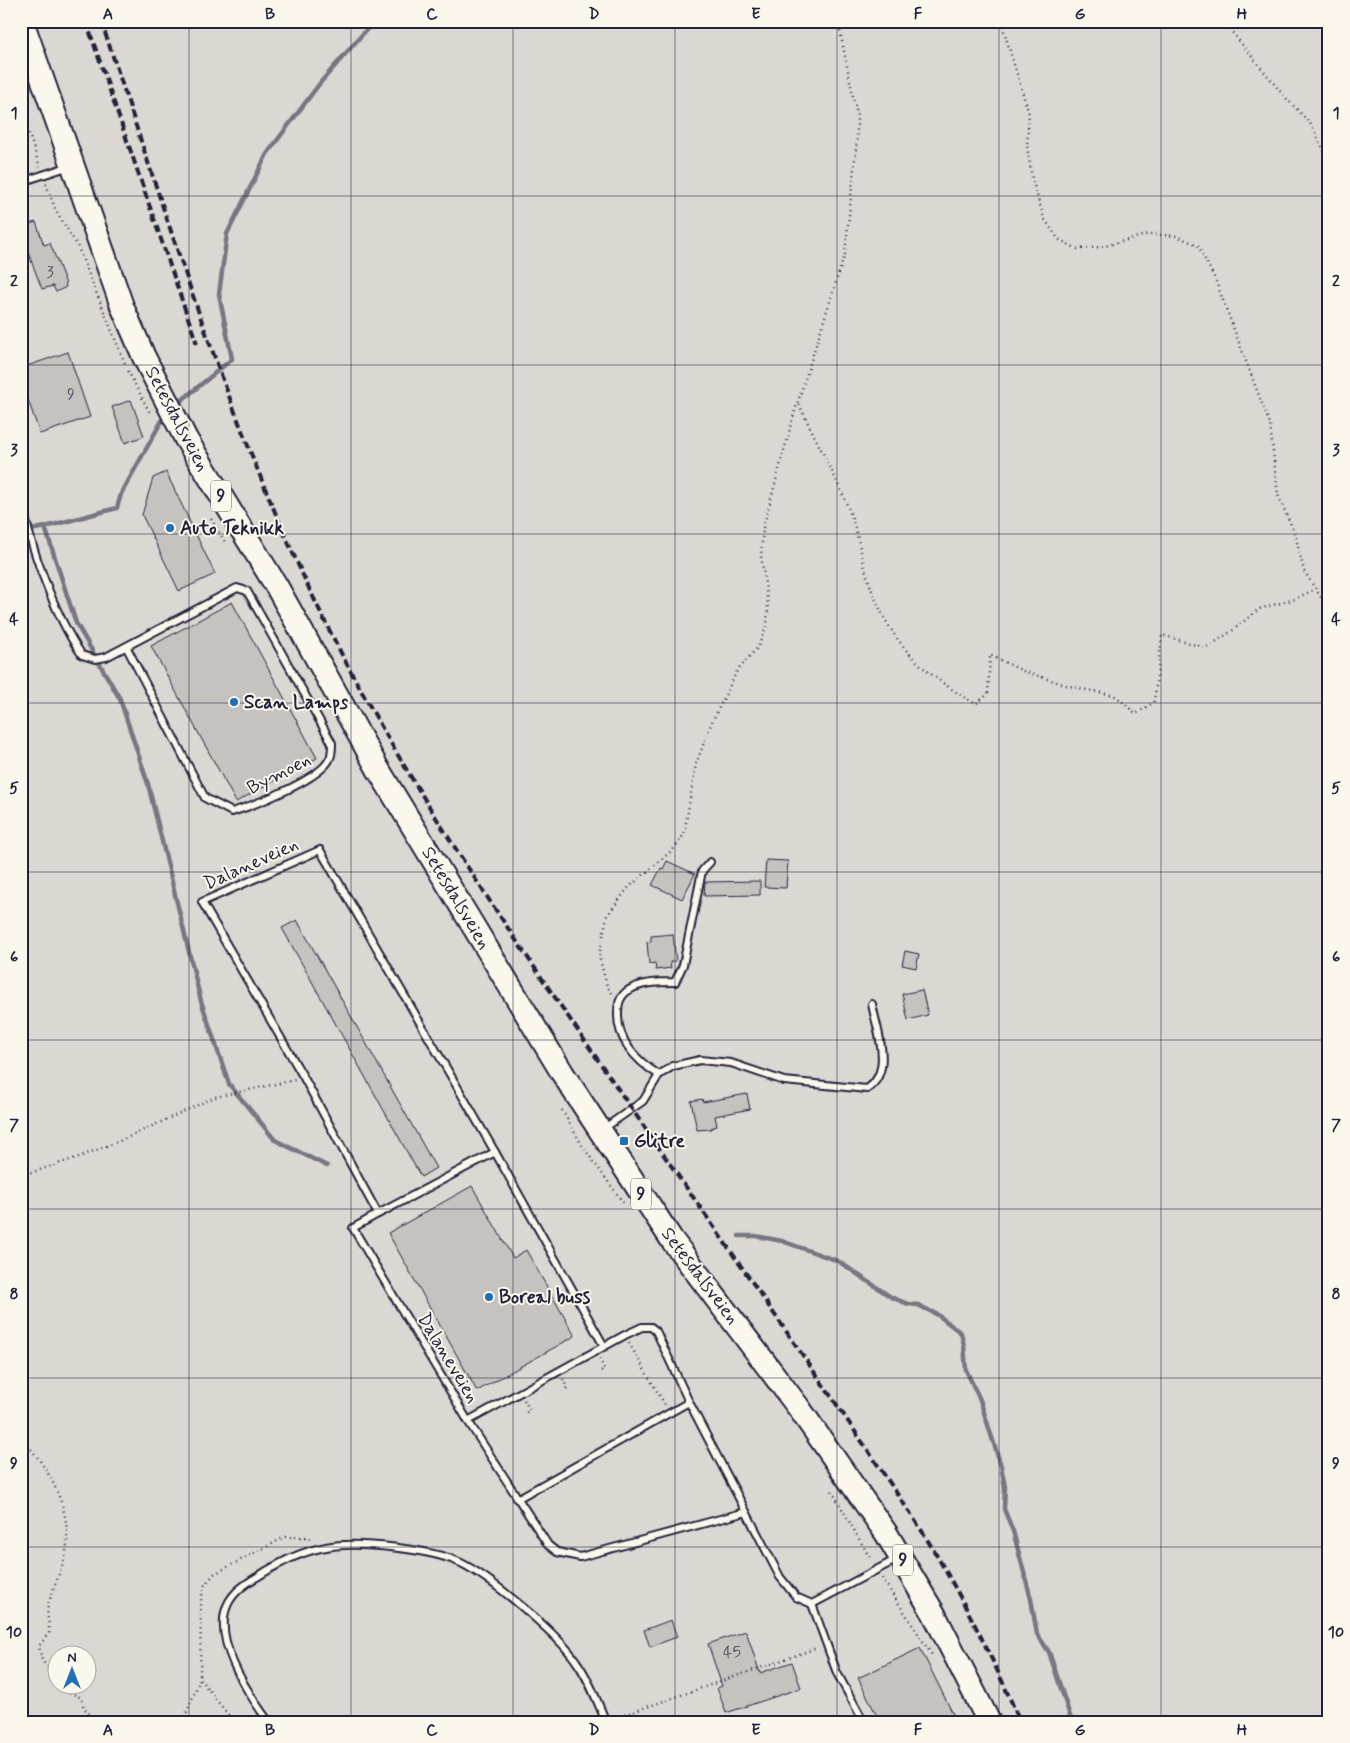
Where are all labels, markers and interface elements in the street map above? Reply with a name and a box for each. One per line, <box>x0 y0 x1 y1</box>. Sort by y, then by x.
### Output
text: A <box>103 4 113 25</box>
text: B <box>265 4 275 25</box>
text: C <box>426 4 438 25</box>
text: D <box>588 4 600 25</box>
text: E <box>751 4 761 25</box>
text: F <box>914 4 923 25</box>
text: G <box>1075 4 1086 25</box>
text: H <box>1237 4 1248 25</box>
text: 1 <box>10 103 18 124</box>
text: 1 <box>1332 103 1340 124</box>
house number: 3 <box>46 262 54 283</box>
text: 2 <box>10 271 18 292</box>
text: 2 <box>1332 271 1340 292</box>
street label: Setesdalsveien <box>139 362 215 476</box>
house number: 9 <box>67 384 75 405</box>
text: 3 <box>10 440 18 461</box>
text: 3 <box>1332 440 1340 461</box>
road number: 9 <box>211 481 231 512</box>
place label: Auto Teknikk <box>180 516 284 541</box>
marker: Auto Teknikk <box>164 522 176 534</box>
text: 4 <box>9 609 19 630</box>
text: 4 <box>1331 609 1341 630</box>
place label: Scan Lamps <box>244 690 349 715</box>
marker: Scan Lamps <box>228 696 240 708</box>
street label: Bymoen <box>243 747 315 801</box>
text: 5 <box>9 778 19 799</box>
text: 5 <box>1331 778 1341 799</box>
street label: Dalaneveien <box>200 832 302 896</box>
street label: Setesdalsveien <box>415 842 497 954</box>
text: 6 <box>10 947 18 968</box>
text: 6 <box>1332 947 1340 968</box>
text: 7 <box>9 1115 19 1136</box>
text: 7 <box>1331 1115 1341 1136</box>
place label: Glitre <box>634 1129 685 1154</box>
marker: Glitre <box>618 1135 630 1147</box>
road number: 9 <box>631 1178 651 1210</box>
street label: Setesdalsveien <box>655 1222 745 1330</box>
text: 8 <box>9 1284 19 1305</box>
text: 8 <box>1331 1284 1341 1305</box>
place label: Boreal buss <box>499 1285 591 1310</box>
marker: Boreal buss <box>483 1291 495 1303</box>
street label: Dalaneveien <box>411 1308 485 1408</box>
text: 9 <box>10 1453 18 1474</box>
text: 9 <box>1332 1453 1340 1474</box>
road number: 9 <box>893 1544 913 1576</box>
text: 10 <box>6 1622 22 1643</box>
text: 10 <box>1328 1622 1344 1643</box>
house number: 45 <box>723 1642 741 1663</box>
north arrow <box>48 1646 98 1696</box>
text: N <box>67 1649 77 1667</box>
text: A <box>103 1720 113 1741</box>
text: B <box>265 1720 275 1741</box>
text: C <box>426 1720 438 1741</box>
text: D <box>588 1720 600 1741</box>
text: E <box>751 1720 761 1741</box>
text: F <box>914 1720 923 1741</box>
text: G <box>1075 1720 1086 1741</box>
text: H <box>1237 1720 1248 1741</box>

